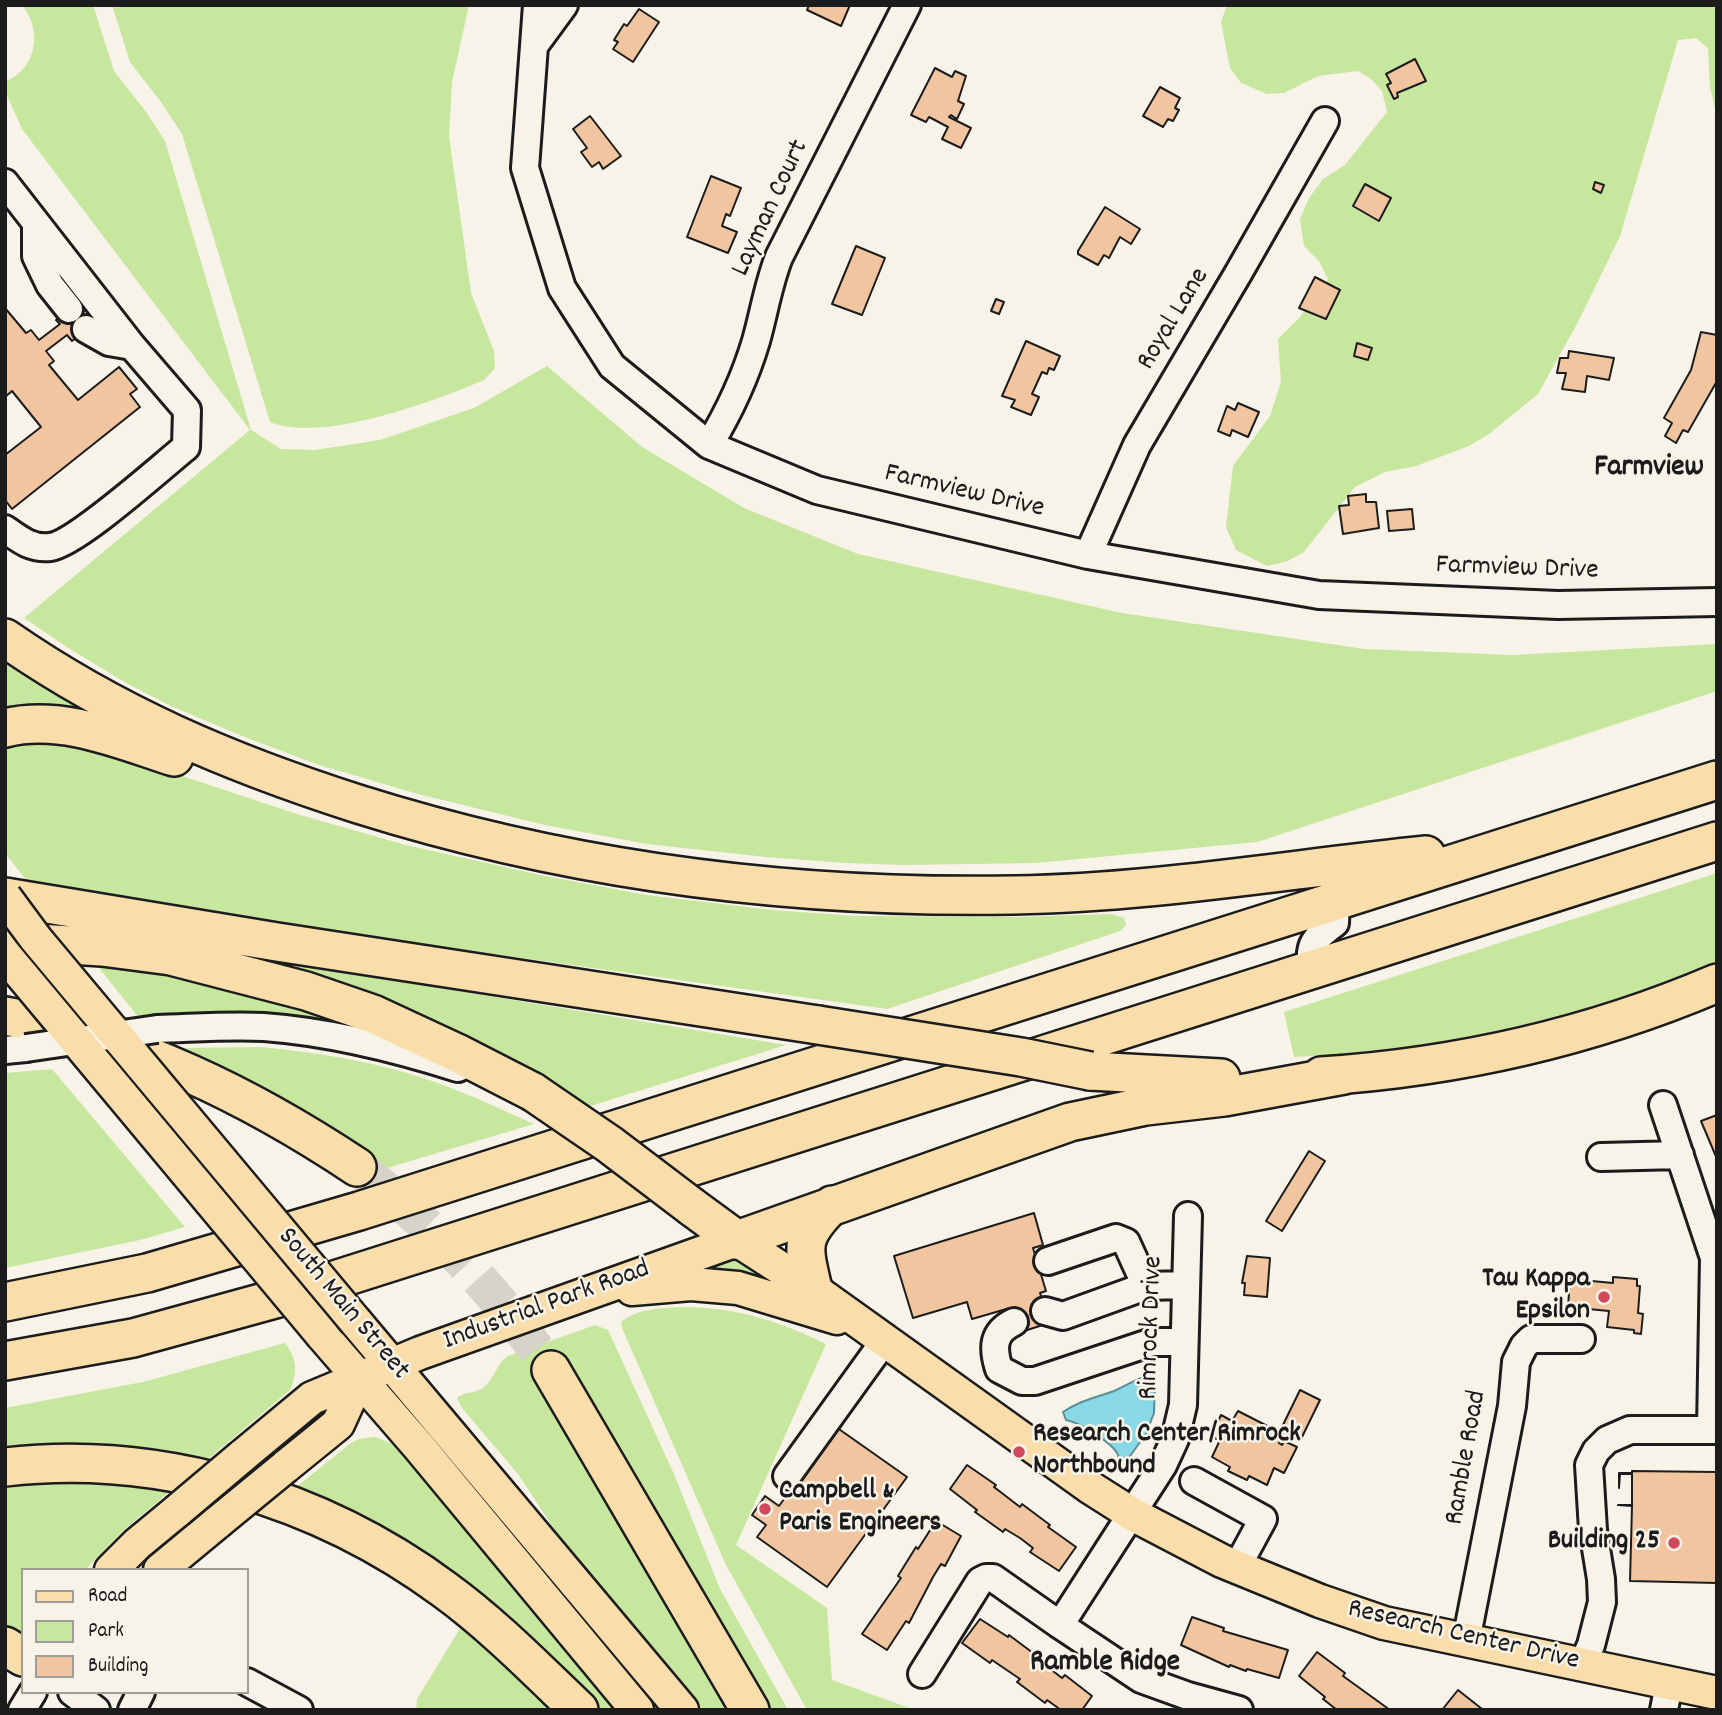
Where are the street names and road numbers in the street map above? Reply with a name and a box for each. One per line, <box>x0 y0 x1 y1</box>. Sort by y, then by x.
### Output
street label: Layman Court <box>726 135 818 283</box>
street label: Royal Lane <box>1131 263 1219 377</box>
street label: Farmview Drive <box>881 458 1047 528</box>
street label: Farmview Drive <box>1435 550 1599 590</box>
street label: South Main Street <box>269 1222 415 1388</box>
street label: Industrial Park Road <box>439 1254 655 1360</box>
street label: Rimrock Drive <box>1134 1255 1172 1401</box>
street label: Ramble Road <box>1440 1388 1496 1528</box>
street label: Research Center Drive <box>1344 1594 1582 1680</box>

